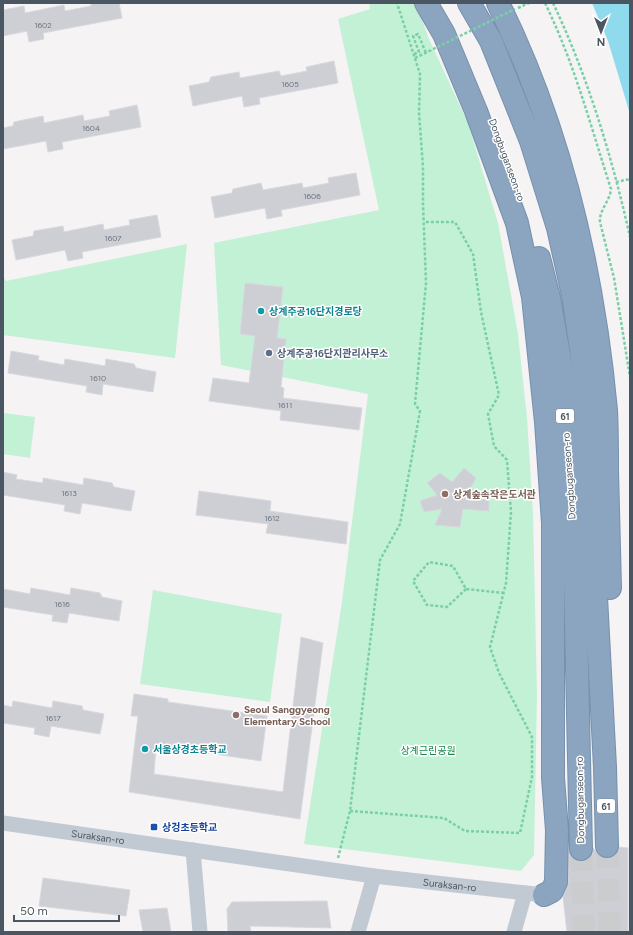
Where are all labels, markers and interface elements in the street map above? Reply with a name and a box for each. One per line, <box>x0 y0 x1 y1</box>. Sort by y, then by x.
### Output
north arrow <box>581 12 621 52</box>
house number: 1602 <box>34 20 52 30</box>
text: N <box>597 35 605 48</box>
house number: 1605 <box>281 79 299 89</box>
street label: Dongbuganseon-ro <box>486 117 528 203</box>
house number: 1604 <box>82 123 100 133</box>
house number: 1606 <box>303 191 321 201</box>
house number: 1607 <box>104 233 122 243</box>
place label: 상계주공16단지경로당 <box>269 305 362 318</box>
marker: 상계주공16단지경로당 <box>256 306 266 316</box>
place label: 상계주공16단지관리사무소 <box>277 347 388 360</box>
marker: 상계주공16단지관리사무소 <box>264 348 274 358</box>
house number: 1610 <box>90 373 106 383</box>
house number: 1611 <box>278 400 292 410</box>
road number: 61 <box>556 409 574 423</box>
street label: Dongbuganseon-ro <box>559 432 579 520</box>
house number: 1613 <box>61 488 77 498</box>
place label: 상계숲속작은도서관 <box>453 488 536 501</box>
marker: 상계숲속작은도서관 <box>440 489 450 499</box>
house number: 1612 <box>264 513 280 523</box>
house number: 1616 <box>54 599 70 609</box>
place label: Seoul Sanggyeong Elementary School <box>244 703 330 728</box>
marker: Seoul Sanggyeong Elementary School <box>231 710 241 720</box>
house number: 1617 <box>45 713 61 723</box>
place label: 서울상경초등학교 <box>153 743 227 756</box>
marker: 서울상경초등학교 <box>140 744 150 754</box>
park label: 상계근린공원 <box>400 744 456 757</box>
street label: Dongbuganseon-ro <box>573 756 587 844</box>
road number: 61 <box>597 799 615 813</box>
place label: 상겅초등학교 <box>162 821 217 834</box>
marker: 상겅초등학교 <box>149 822 159 832</box>
street label: Suraksan-ro <box>70 826 126 847</box>
street label: Suraksan-ro <box>422 875 477 894</box>
scale bar <box>14 897 119 923</box>
text: 50 m <box>20 904 48 918</box>

